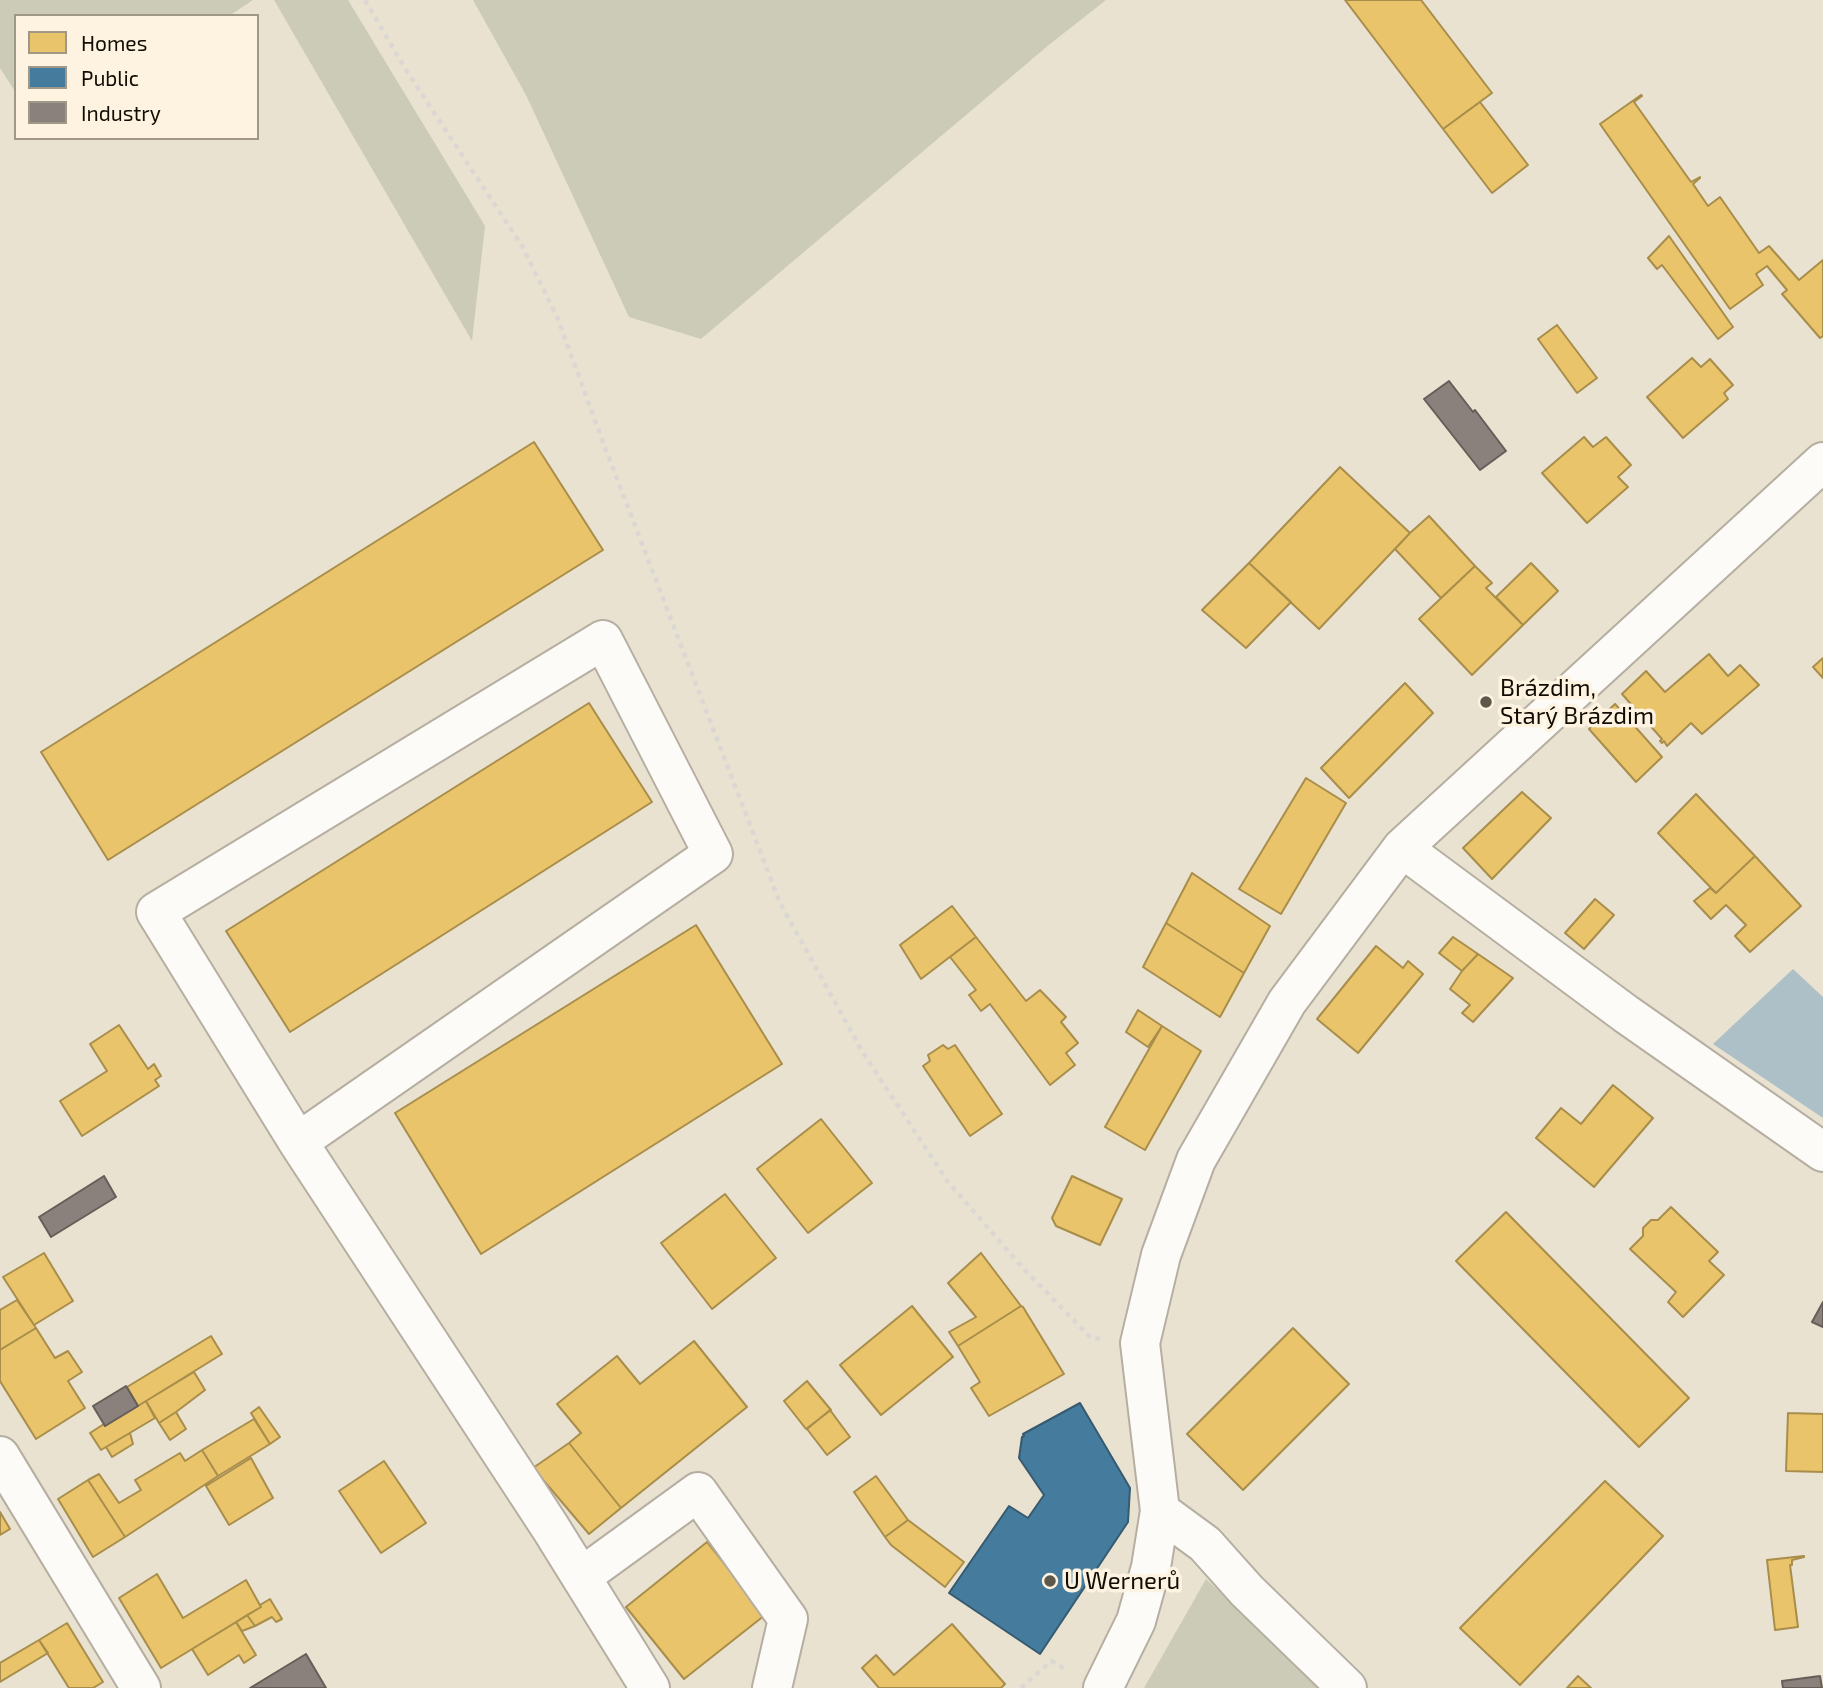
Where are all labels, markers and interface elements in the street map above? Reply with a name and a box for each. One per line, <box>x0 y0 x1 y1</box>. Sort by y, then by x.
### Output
legend <box>14 14 259 140</box>
text: Homes <box>81 30 147 55</box>
text: Public <box>81 65 139 90</box>
text: Industry <box>81 100 161 125</box>
place label: Brázdim, Starý Brázdim <box>1500 674 1654 730</box>
marker: Brázdim, Starý Brázdim <box>1478 694 1494 710</box>
place label: U Wernerů <box>1064 1567 1180 1595</box>
marker: U Wernerů <box>1042 1573 1058 1589</box>

